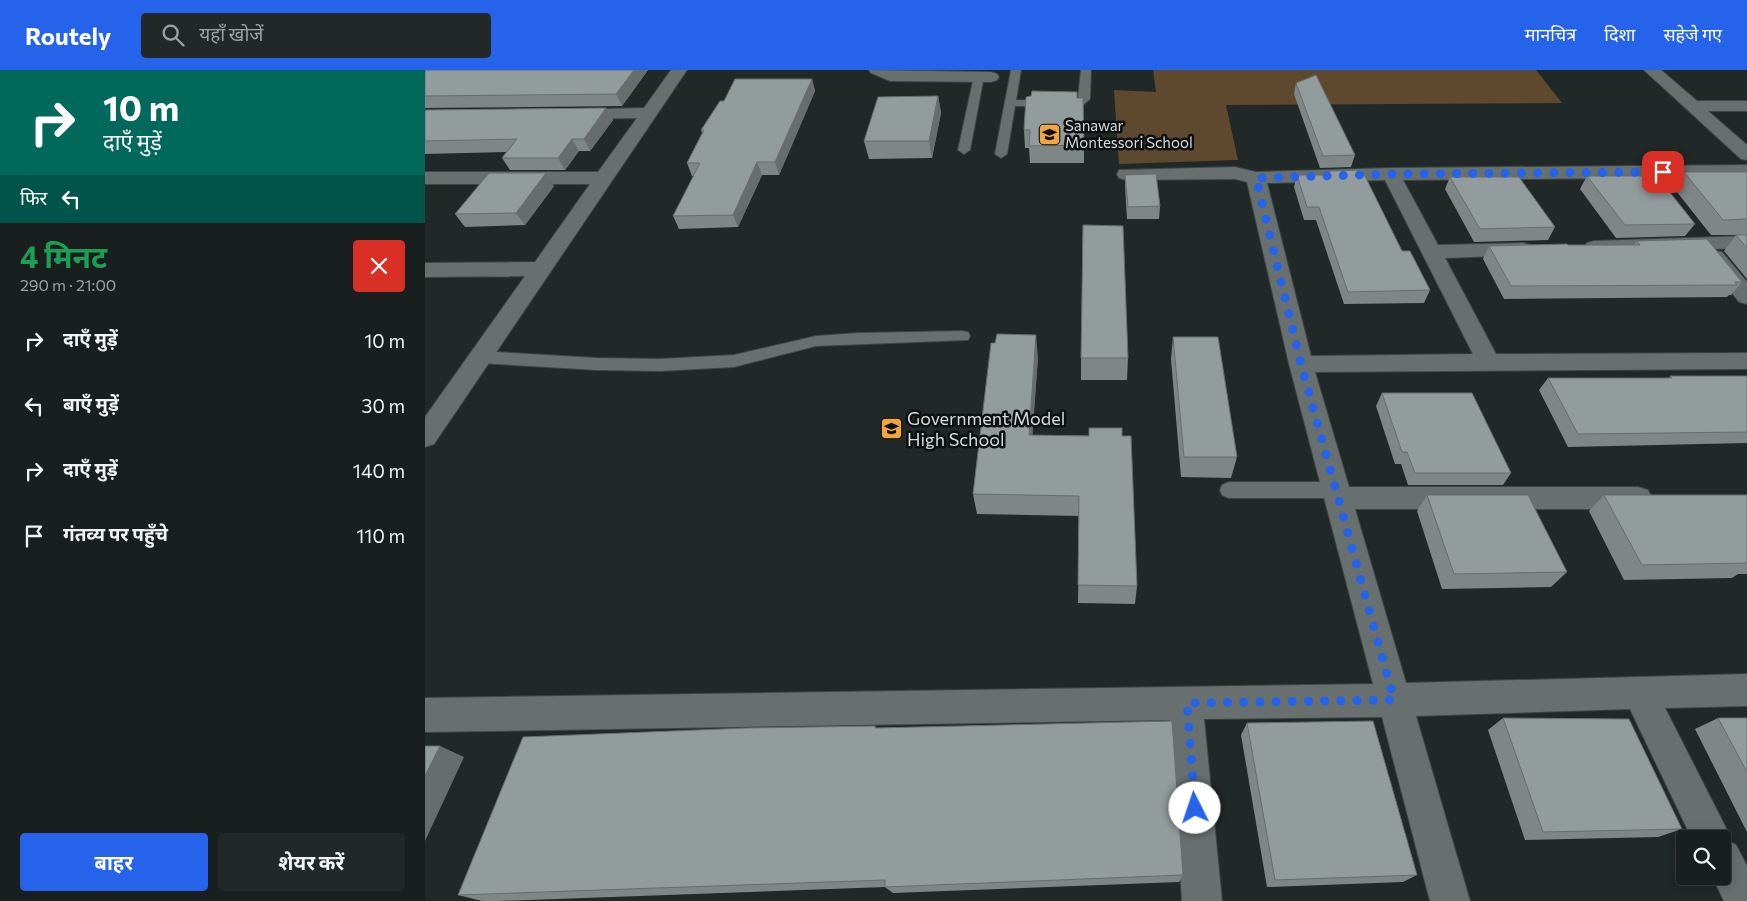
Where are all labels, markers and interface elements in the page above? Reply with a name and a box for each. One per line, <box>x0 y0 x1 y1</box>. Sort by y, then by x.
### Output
search box <box>141 13 491 58</box>
text: Routely <box>25 21 111 50</box>
icon: search <box>159 21 187 49</box>
text: यहाँ खोजें <box>199 22 263 45</box>
text: मानचित्र <box>1525 23 1576 45</box>
text: दिशा <box>1604 23 1635 45</box>
text: सहेजे गए <box>1663 23 1722 45</box>
text: 10 m <box>103 85 179 128</box>
icon: right <box>20 90 85 155</box>
place label: Sanawar Montessori School <box>1065 116 1193 151</box>
school or university icon: Sanawar Montessori School <box>1037 122 1061 146</box>
text: दाएँ मुड़ें <box>103 128 162 155</box>
pin <box>1642 151 1684 193</box>
icon: arrive <box>1649 158 1677 186</box>
icon: left <box>57 185 85 213</box>
text: फिर <box>20 186 47 209</box>
text: 4 मिनट <box>20 237 107 274</box>
button: close <box>353 240 405 292</box>
text: 290 m · 21:00 <box>20 275 116 294</box>
icon: right <box>20 327 48 355</box>
text: दाएँ मुड़ें <box>63 327 118 350</box>
text: 10 m <box>364 329 405 352</box>
icon: left <box>20 392 48 420</box>
text: बाएँ मुड़ें <box>63 392 119 415</box>
text: 30 m <box>362 394 405 417</box>
place label: Government Model High School <box>907 407 1065 450</box>
school or university icon: Government Model High School <box>879 416 903 440</box>
icon: right <box>20 457 48 485</box>
text: दाएँ मुड़ें <box>63 457 118 480</box>
text: 140 m <box>353 459 405 482</box>
icon: arrive <box>20 522 48 550</box>
text: गंतव्य पर पहुँचे <box>63 522 168 545</box>
text: 110 m <box>356 524 405 547</box>
position arrow <box>1168 781 1220 833</box>
map controls <box>1676 830 1731 885</box>
button: search <box>1676 830 1731 885</box>
button: बाहर <box>20 833 208 891</box>
button: शेयर करें <box>218 833 405 891</box>

